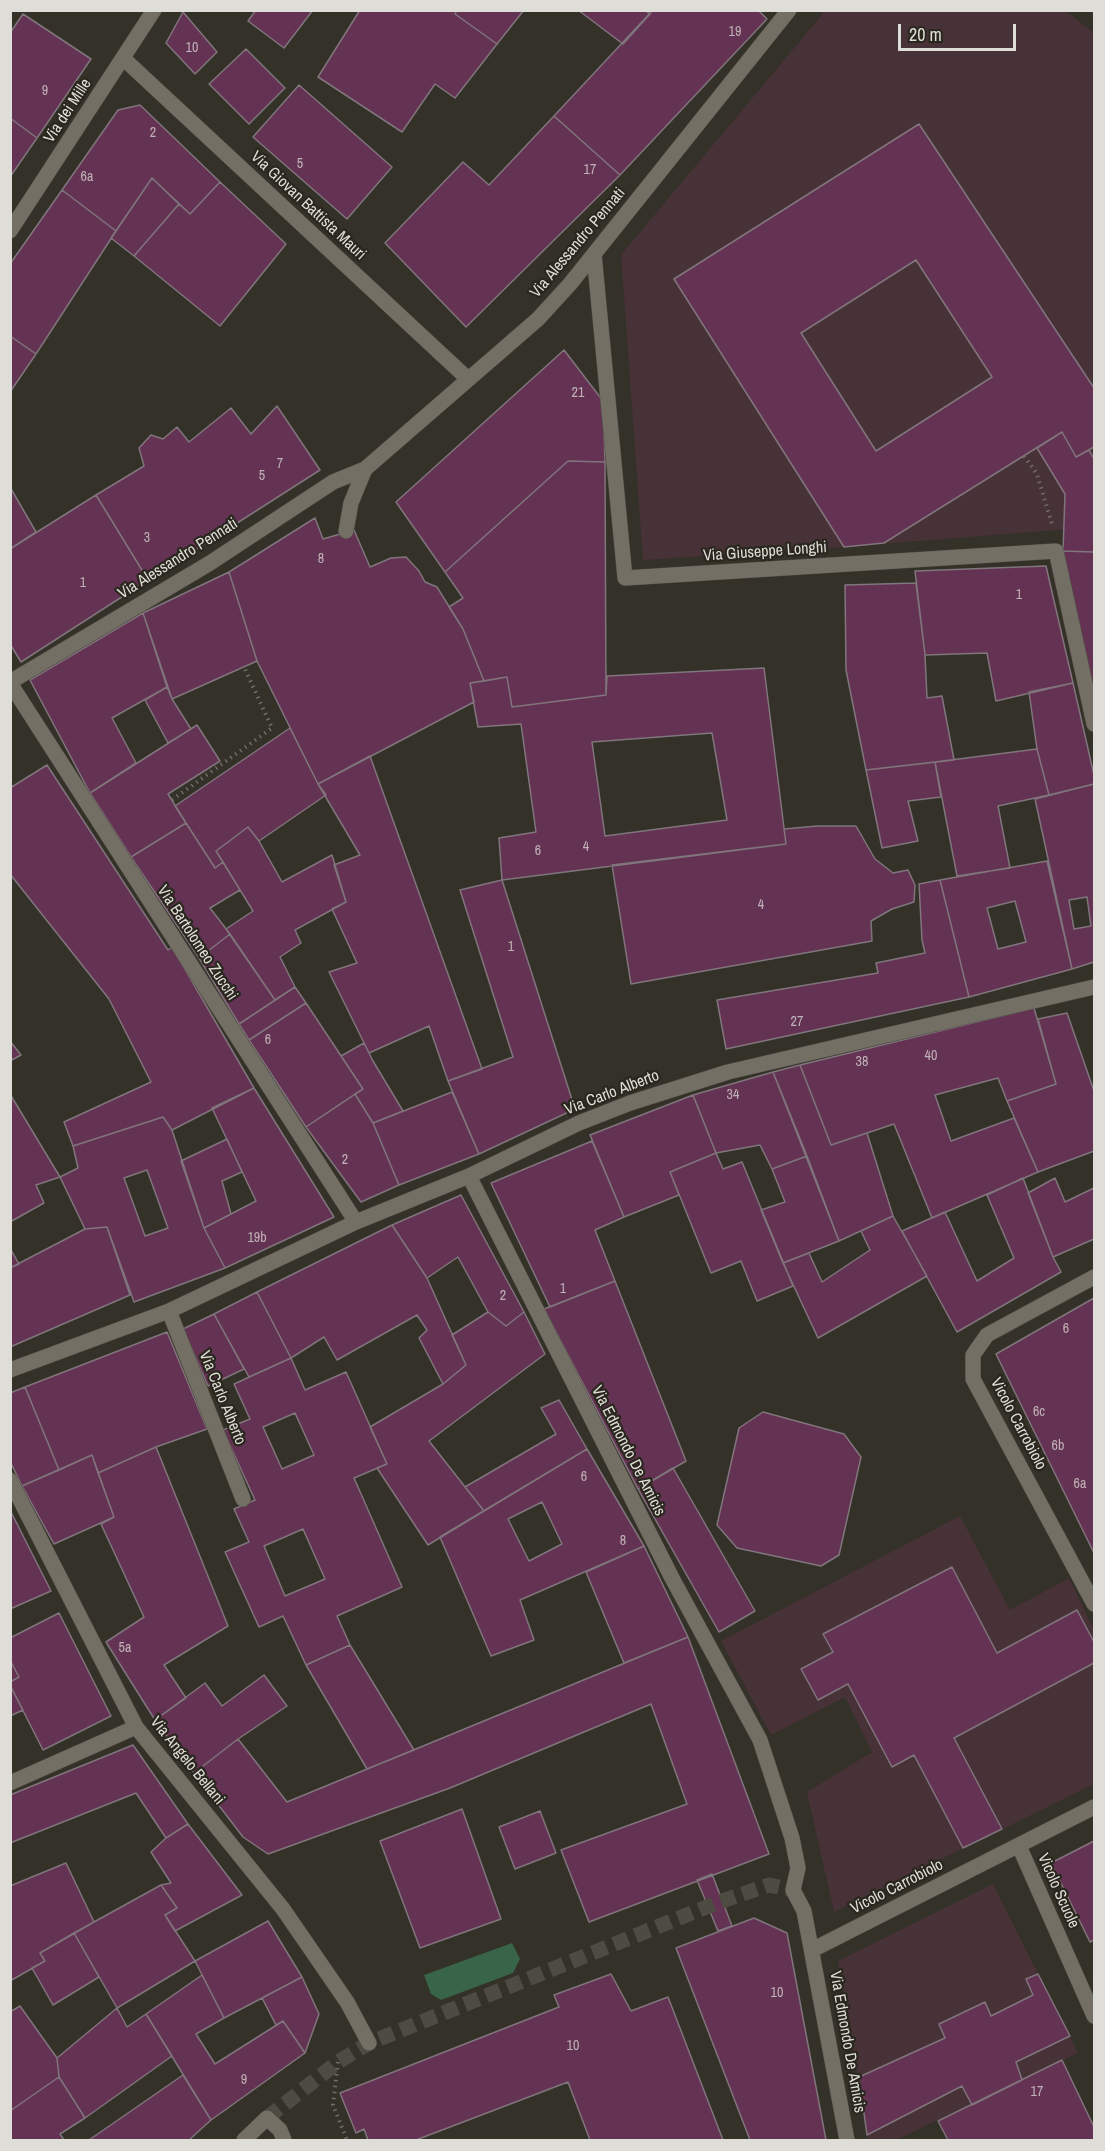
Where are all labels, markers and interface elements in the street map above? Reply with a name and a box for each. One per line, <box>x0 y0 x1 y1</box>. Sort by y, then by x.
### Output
scale bar <box>901 12 1020 50</box>
text: 20 m <box>909 22 942 47</box>
house number: 19 <box>729 24 741 40</box>
house number: 10 <box>186 40 198 56</box>
street label: Via dei Mille <box>40 75 96 147</box>
house number: 9 <box>42 83 48 99</box>
house number: 2 <box>150 125 156 141</box>
street label: Via Giovan Battista Mauri <box>246 148 370 264</box>
house number: 5 <box>297 156 303 172</box>
house number: 17 <box>584 162 596 178</box>
house number: 6a <box>81 169 93 185</box>
street label: Via Alessandro Pennati <box>526 184 630 302</box>
house number: 21 <box>572 385 584 401</box>
house number: 7 <box>277 456 283 472</box>
house number: 5 <box>259 468 265 484</box>
street label: Via Alessandro Pennati <box>115 514 241 604</box>
house number: 3 <box>144 530 150 546</box>
street label: Via Giuseppe Longhi <box>703 538 827 566</box>
house number: 8 <box>318 551 324 567</box>
house number: 1 <box>80 575 86 591</box>
house number: 1 <box>1016 587 1022 603</box>
house number: 4 <box>583 839 589 855</box>
house number: 6 <box>535 843 541 859</box>
street label: Via Bartolomeo Zucchi <box>153 882 241 1004</box>
house number: 4 <box>758 897 764 913</box>
house number: 1 <box>508 939 514 955</box>
house number: 27 <box>791 1014 803 1030</box>
house number: 6 <box>265 1032 271 1048</box>
house number: 40 <box>925 1048 937 1064</box>
house number: 38 <box>856 1054 868 1070</box>
street label: Via Carlo Alberto <box>562 1066 662 1120</box>
house number: 34 <box>727 1087 739 1103</box>
house number: 2 <box>342 1152 348 1168</box>
house number: 19b <box>247 1230 267 1246</box>
house number: 1 <box>560 1281 566 1297</box>
house number: 2 <box>500 1288 506 1304</box>
house number: 6 <box>1063 1321 1069 1337</box>
street label: Via Carlo Alberto <box>194 1348 250 1448</box>
street label: Vicolo Carrobiolo <box>986 1375 1050 1473</box>
street label: Via Edmondo De Amicis <box>587 1383 669 1519</box>
house number: 6c <box>1033 1404 1045 1420</box>
house number: 6b <box>1052 1438 1064 1454</box>
house number: 6 <box>581 1469 587 1485</box>
house number: 6a <box>1074 1476 1086 1492</box>
house number: 8 <box>620 1533 626 1549</box>
house number: 5a <box>119 1640 131 1656</box>
street label: Via Angelo Bellani <box>146 1713 228 1809</box>
street label: Vicolo Scuole <box>1033 1851 1083 1931</box>
street label: Vicolo Carrobiolo <box>848 1855 946 1919</box>
street label: Via Edmondo De Amicis <box>825 1970 869 2114</box>
house number: 10 <box>771 1985 783 2001</box>
house number: 10 <box>567 2038 579 2054</box>
house number: 9 <box>241 2072 247 2088</box>
house number: 17 <box>1031 2084 1043 2100</box>

